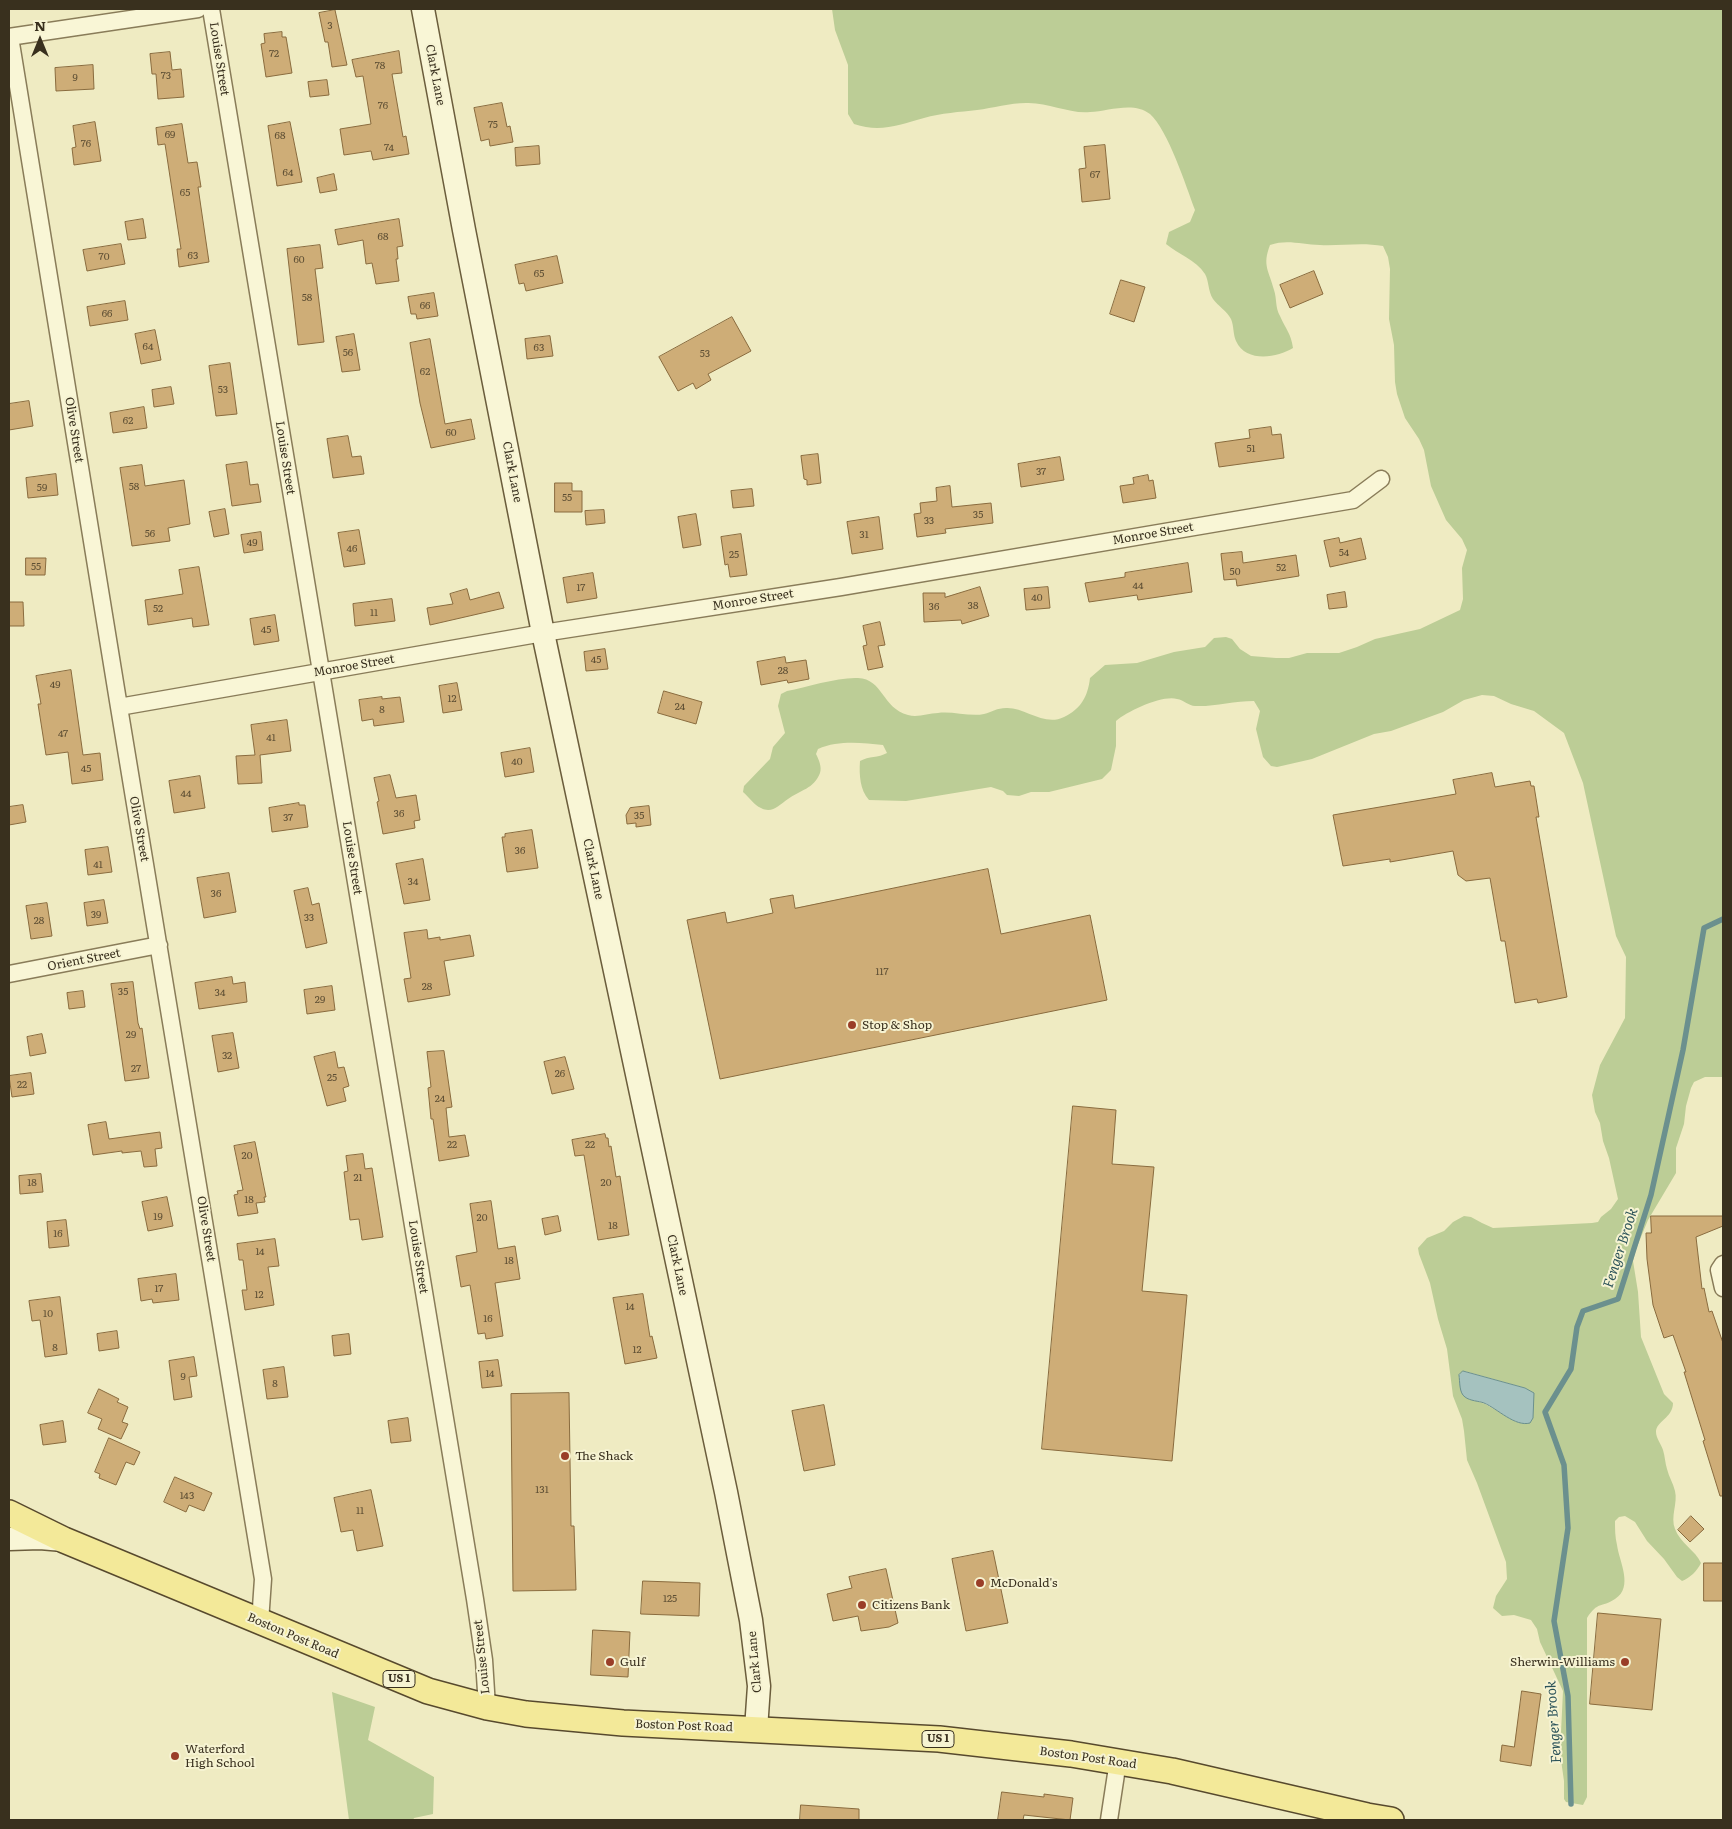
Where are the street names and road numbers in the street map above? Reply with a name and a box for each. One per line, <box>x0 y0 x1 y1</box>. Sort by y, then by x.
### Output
street label: Louise Street <box>206 21 232 97</box>
street label: Clark Lane <box>422 43 448 107</box>
street label: Olive Street <box>62 396 86 464</box>
street label: Louise Street <box>272 420 298 496</box>
street label: Clark Lane <box>499 440 525 504</box>
street label: Monroe Street <box>1111 520 1195 548</box>
street label: Monroe Street <box>711 586 795 614</box>
street label: Monroe Street <box>312 652 396 680</box>
street label: Olive Street <box>126 795 152 863</box>
street label: Louise Street <box>339 820 365 896</box>
street label: Clark Lane <box>580 837 606 901</box>
street label: Orient Street <box>46 946 122 974</box>
street label: Olive Street <box>194 1195 218 1263</box>
street label: Louise Street <box>405 1219 431 1295</box>
street label: Clark Lane <box>664 1233 690 1297</box>
street label: Boston Post Road <box>245 1610 341 1662</box>
street label: Louise Street <box>471 1619 493 1695</box>
street label: Clark Lane <box>745 1631 765 1693</box>
road number: US 1 <box>383 1670 415 1688</box>
street label: Boston Post Road <box>635 1717 733 1735</box>
road number: US 1 <box>922 1730 954 1748</box>
street label: Boston Post Road <box>1039 1744 1137 1772</box>

